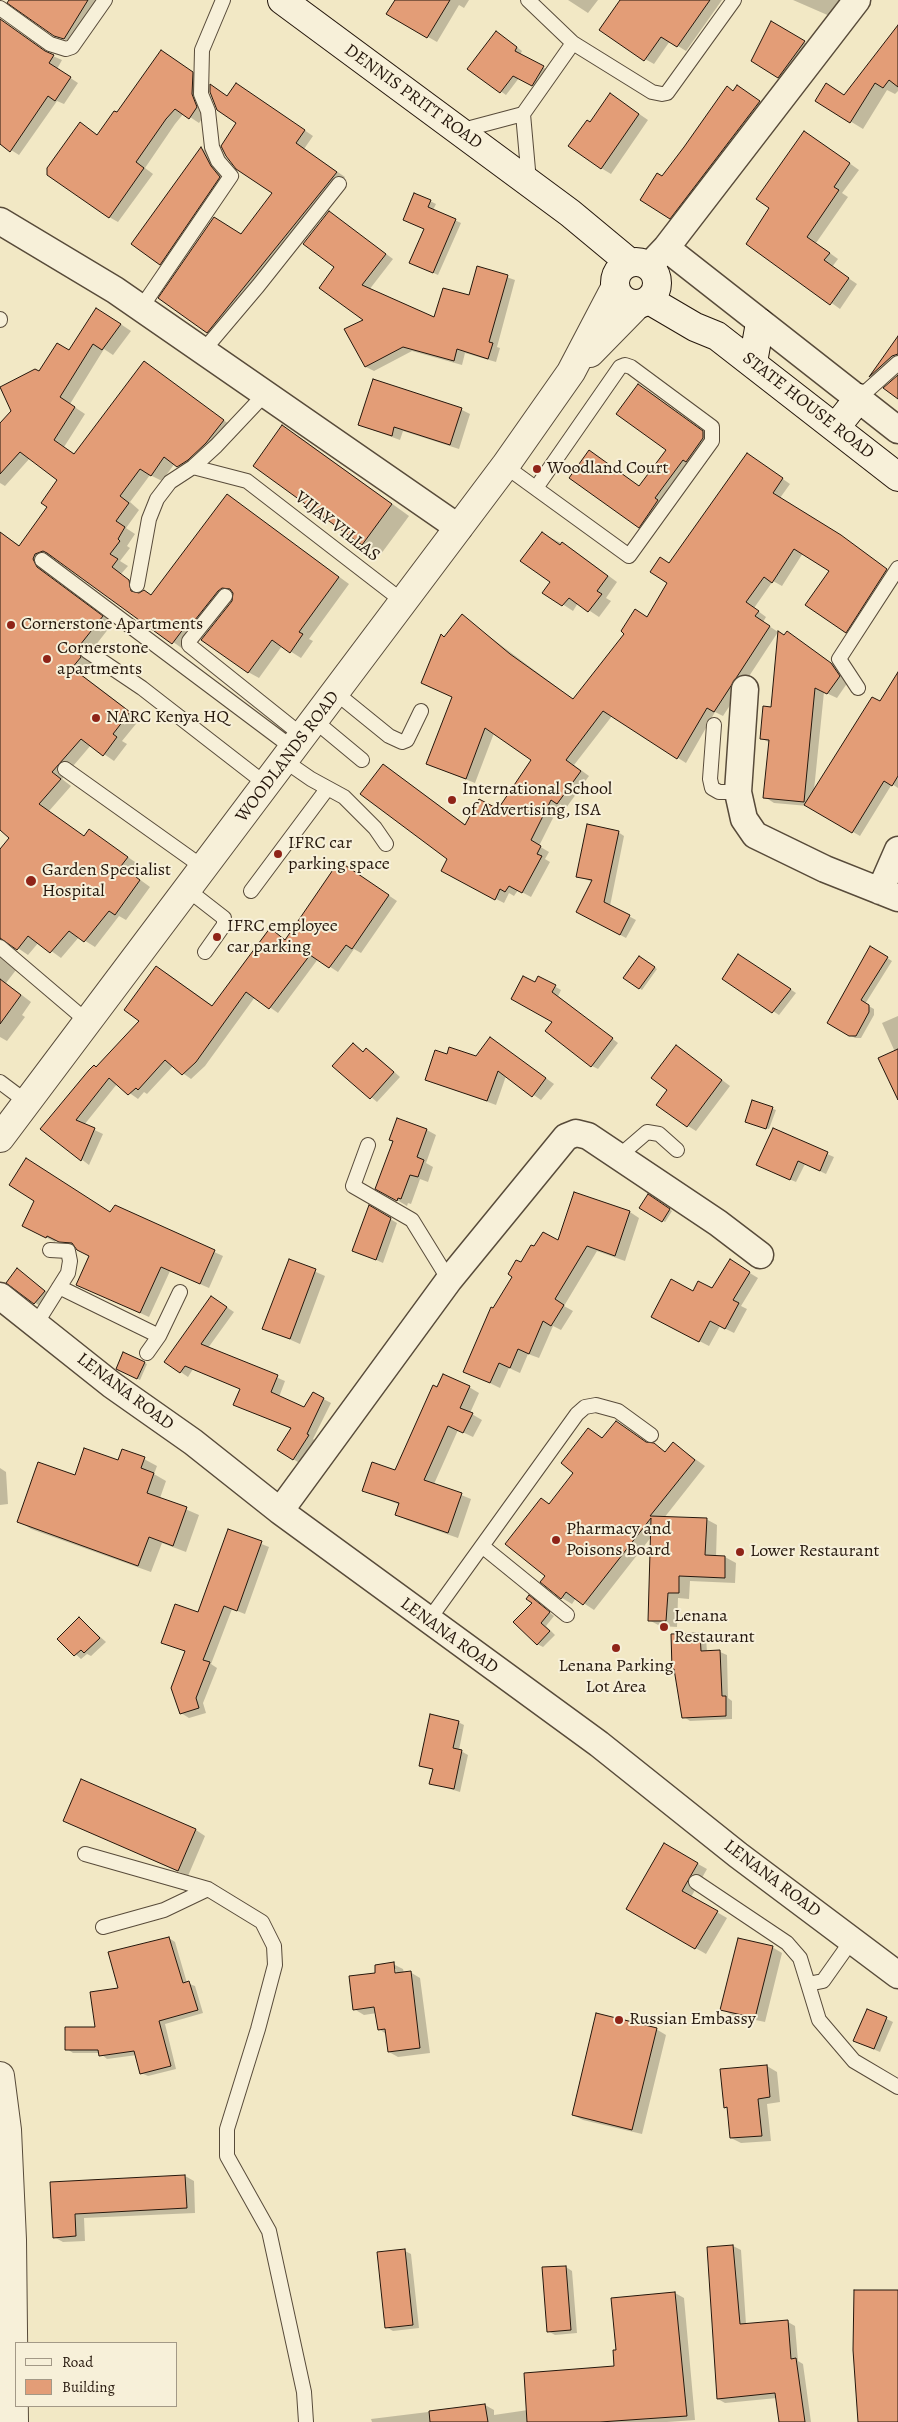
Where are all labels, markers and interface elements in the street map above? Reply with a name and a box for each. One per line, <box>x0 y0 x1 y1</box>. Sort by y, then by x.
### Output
street label: DENNIS PRITT ROAD <box>340 40 486 154</box>
street label: STATE HOUSE ROAD <box>738 348 878 464</box>
place label: Woodland Court <box>547 458 668 480</box>
marker: Woodland Court <box>531 463 543 475</box>
street label: VIJAY VILLAS <box>290 487 384 567</box>
place label: Cornerstone Apartments <box>21 614 203 636</box>
marker: Cornerstone Apartments <box>5 619 17 631</box>
place label: Cornerstone apartments <box>57 638 149 681</box>
marker: Cornerstone apartments <box>41 653 53 665</box>
street label: WOODLANDS ROAD <box>232 687 344 827</box>
place label: NARC Kenya HQ <box>106 707 229 729</box>
marker: NARC Kenya HQ <box>90 712 102 724</box>
place label: International School of Advertising, ISA <box>462 779 612 822</box>
marker: International School of Advertising, ISA <box>446 794 458 806</box>
place label: IFRC car parking space <box>288 833 390 876</box>
marker: IFRC car parking space <box>272 848 284 860</box>
place label: Garden Specialist Hospital <box>42 860 171 902</box>
marker: Garden Specialist Hospital <box>24 874 38 888</box>
place label: IFRC employee car parking <box>227 916 338 959</box>
marker: IFRC employee car parking <box>211 931 223 943</box>
street label: LENANA ROAD <box>72 1349 178 1435</box>
place label: Pharmacy and Poisons Board <box>566 1519 671 1562</box>
marker: Pharmacy and Poisons Board <box>550 1534 562 1546</box>
place label: Lower Restaurant <box>750 1541 879 1563</box>
marker: Lower Restaurant <box>734 1546 746 1558</box>
street label: LENANA ROAD <box>396 1593 502 1679</box>
place label: Lenana Restaurant <box>674 1606 755 1648</box>
marker: Lenana Restaurant <box>658 1621 670 1633</box>
marker: Lenana Parking Lot Area <box>610 1642 622 1654</box>
place label: Lenana Parking Lot Area <box>558 1656 674 1698</box>
street label: LENANA ROAD <box>719 1836 825 1922</box>
place label: Russian Embassy <box>629 2009 756 2031</box>
marker: Russian Embassy <box>613 2014 625 2026</box>
legend <box>15 2342 178 2407</box>
text: Road <box>62 2352 93 2372</box>
text: Building <box>62 2377 115 2397</box>

